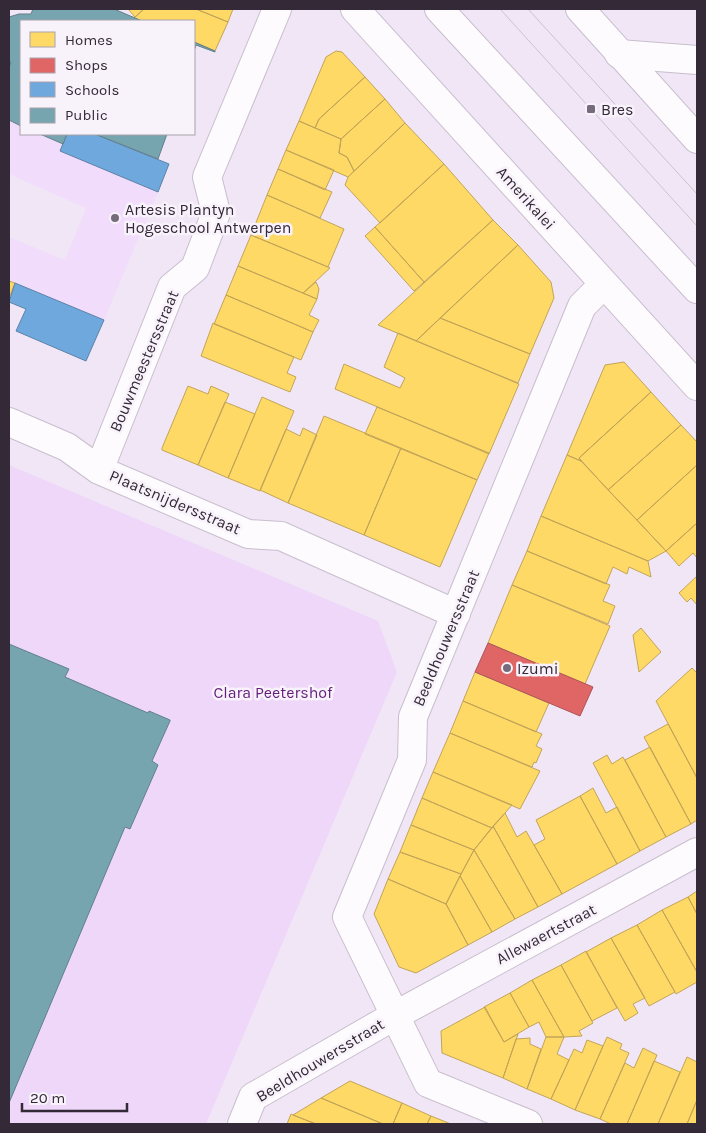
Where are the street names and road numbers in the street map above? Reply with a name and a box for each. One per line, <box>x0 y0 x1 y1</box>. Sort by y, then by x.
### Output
street label: Amerikalei <box>493 163 559 233</box>
street label: Bouwmeestersstraat <box>106 287 182 435</box>
street label: Plaatsnijdersstraat <box>107 466 243 538</box>
street label: Beeldhouwersstraat <box>409 567 483 709</box>
street label: Allewaertstraat <box>493 900 599 968</box>
street label: Beeldhouwersstraat <box>252 1014 388 1106</box>

